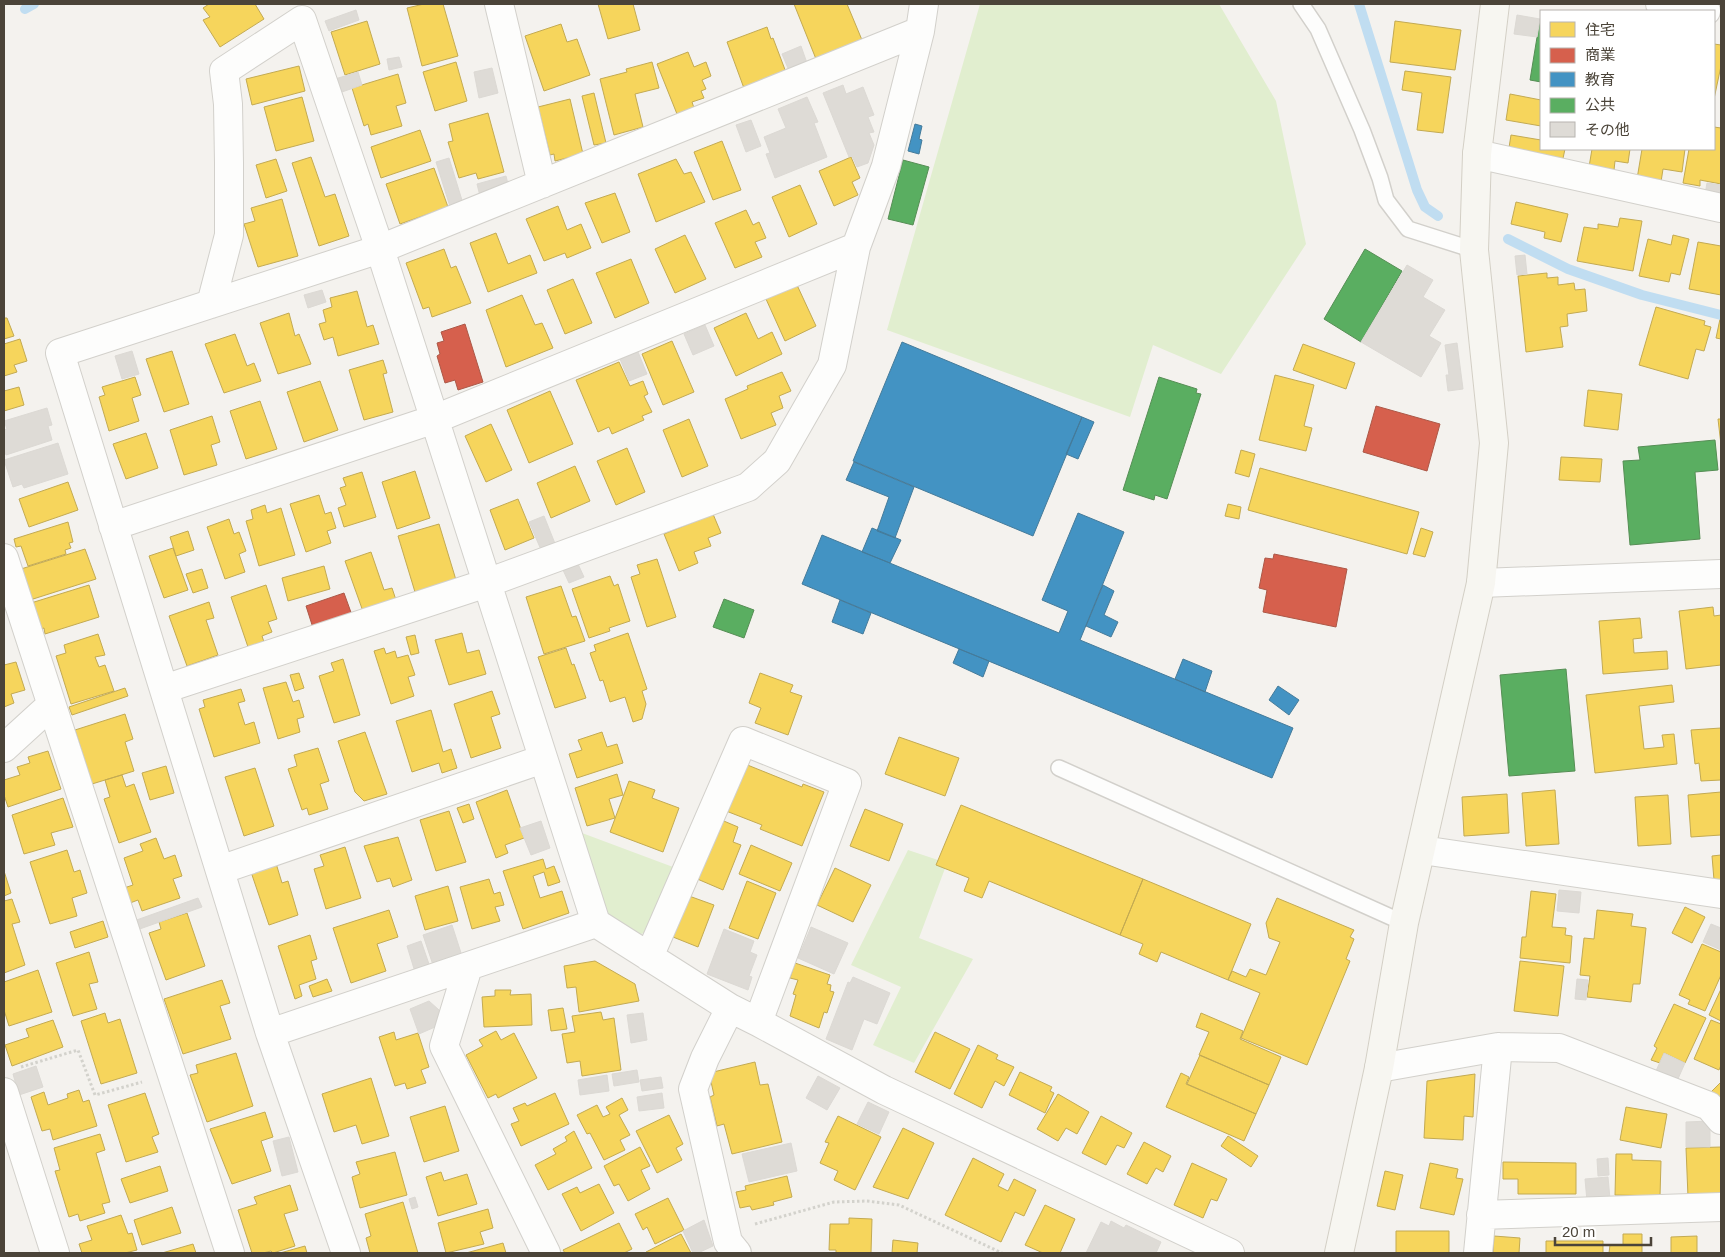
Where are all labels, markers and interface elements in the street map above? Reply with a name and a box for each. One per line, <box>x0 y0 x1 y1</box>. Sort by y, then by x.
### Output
legend <box>1540 10 1715 150</box>
text: 住宅 <box>1585 21 1615 38</box>
text: 商業 <box>1585 46 1615 63</box>
text: 教育 <box>1585 71 1615 88</box>
text: 公共 <box>1585 96 1615 113</box>
text: その他 <box>1585 121 1630 138</box>
scale bar <box>1555 1214 1651 1246</box>
text: 20 m <box>1562 1223 1595 1240</box>

